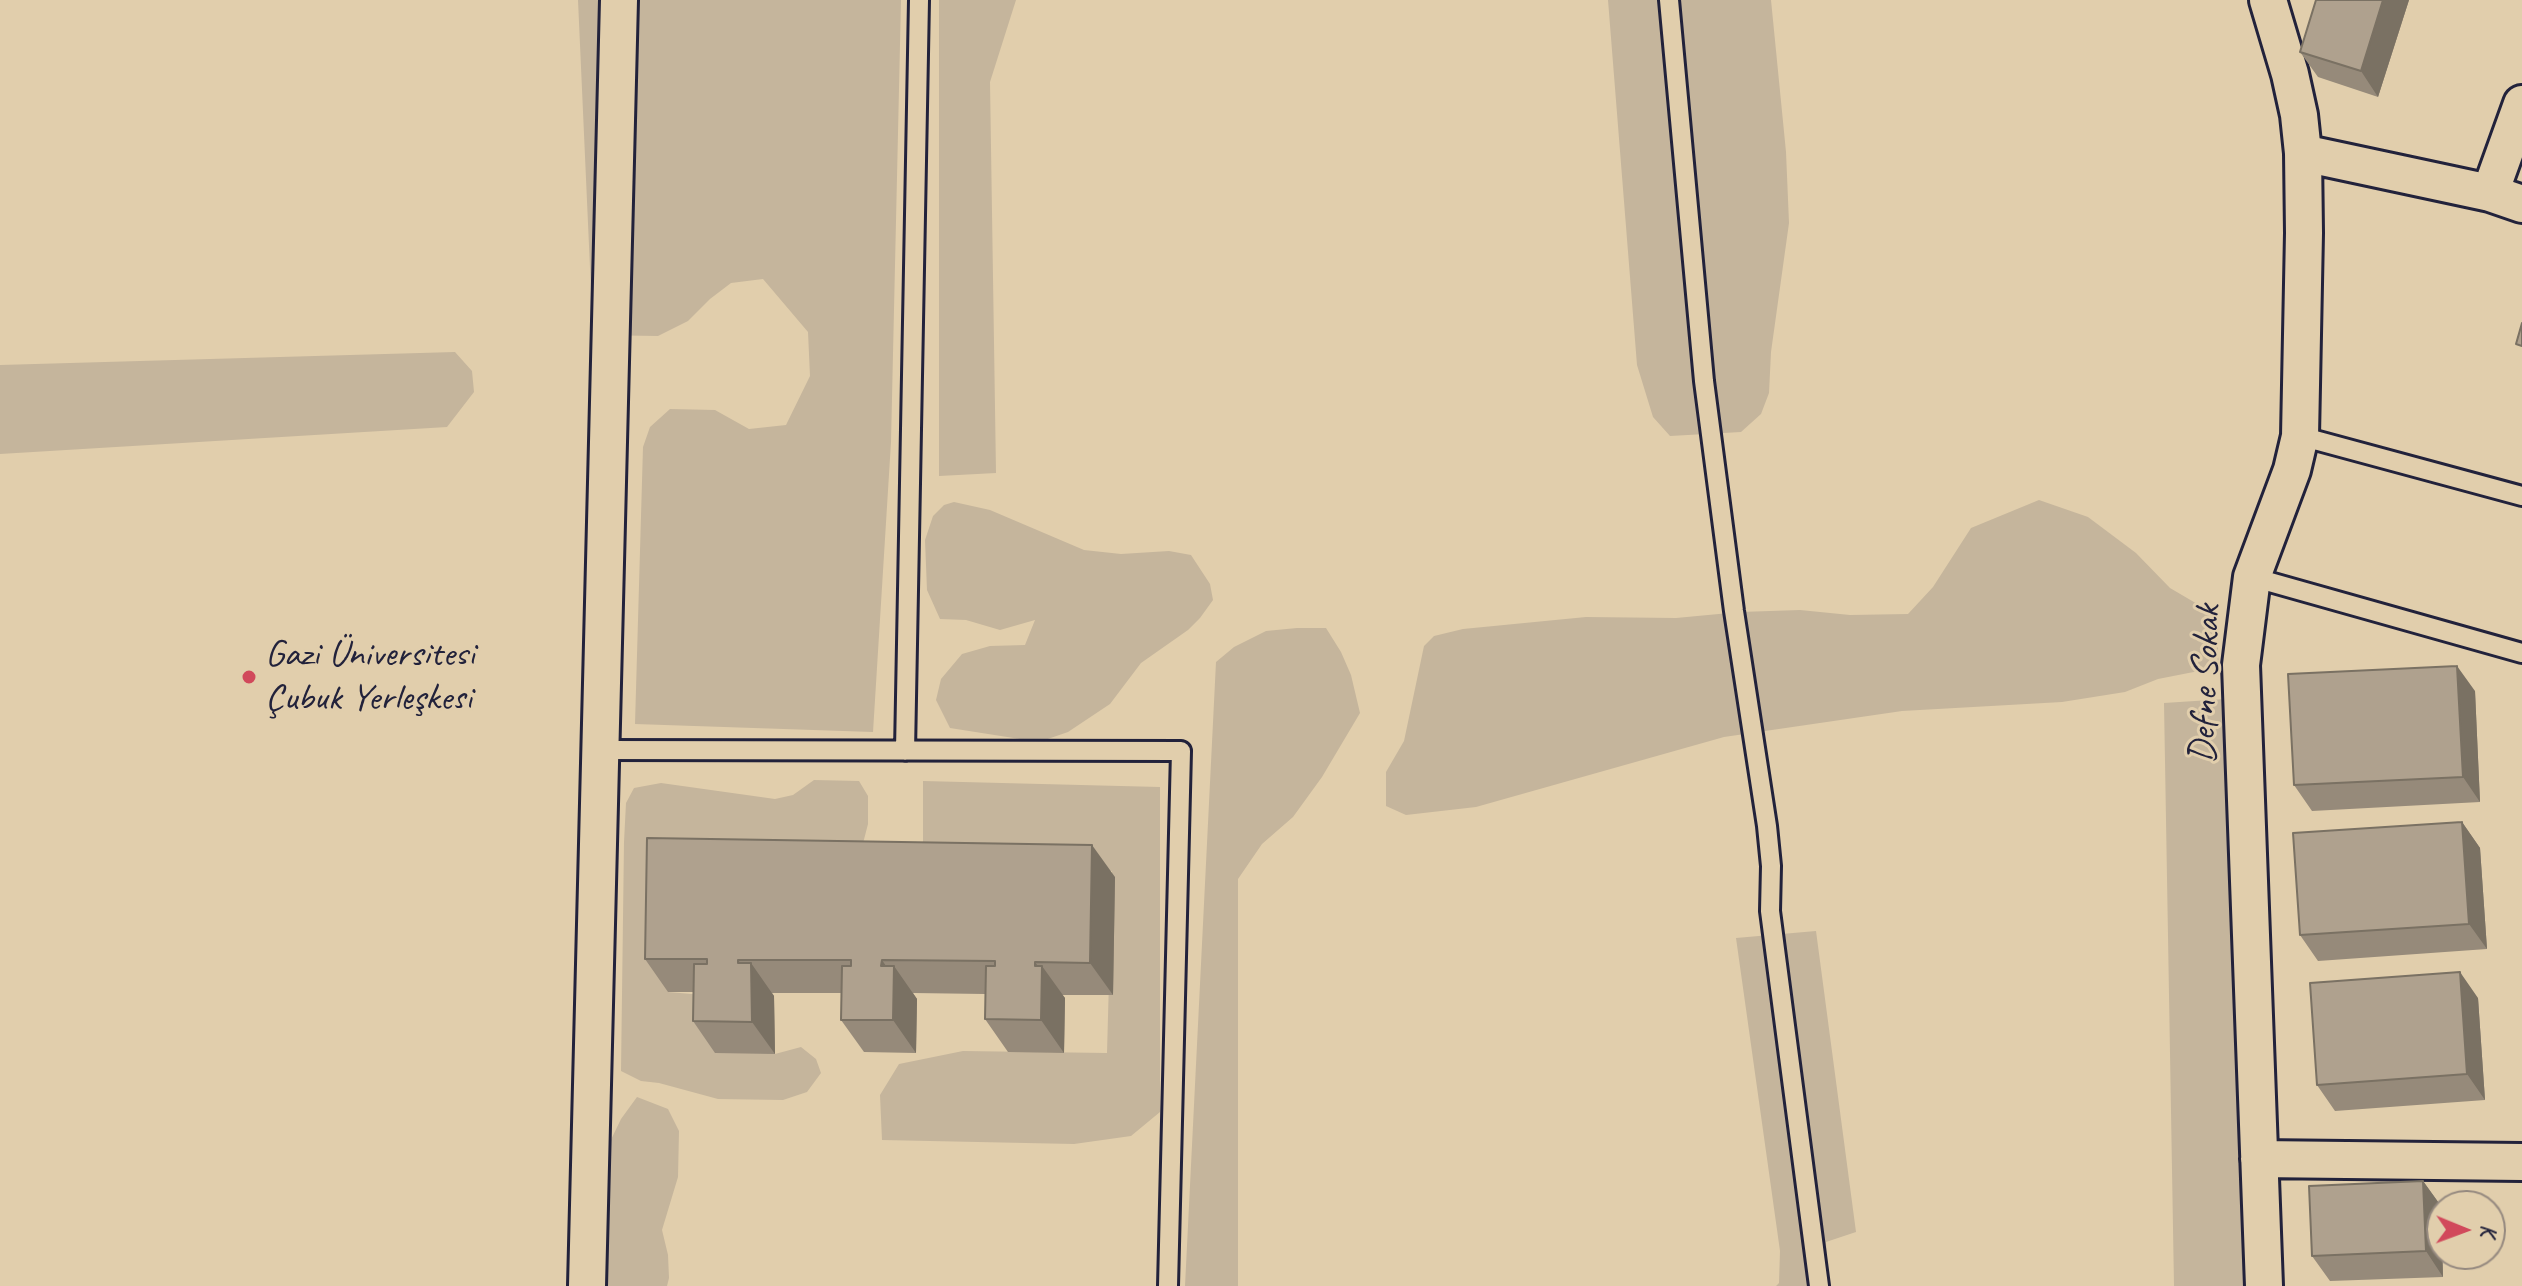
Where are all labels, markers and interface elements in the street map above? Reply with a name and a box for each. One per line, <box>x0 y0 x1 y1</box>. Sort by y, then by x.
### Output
street label: Defne Sokak <box>2180 604 2232 764</box>
place label: Gazi Üniversitesi Çubuk Yerleşkesi <box>265 632 475 722</box>
marker: Gazi Üniversitesi Çubuk Yerleşkesi <box>240 668 258 686</box>
north arrow <box>2426 1190 2506 1270</box>
text: K <box>2474 1225 2502 1236</box>

